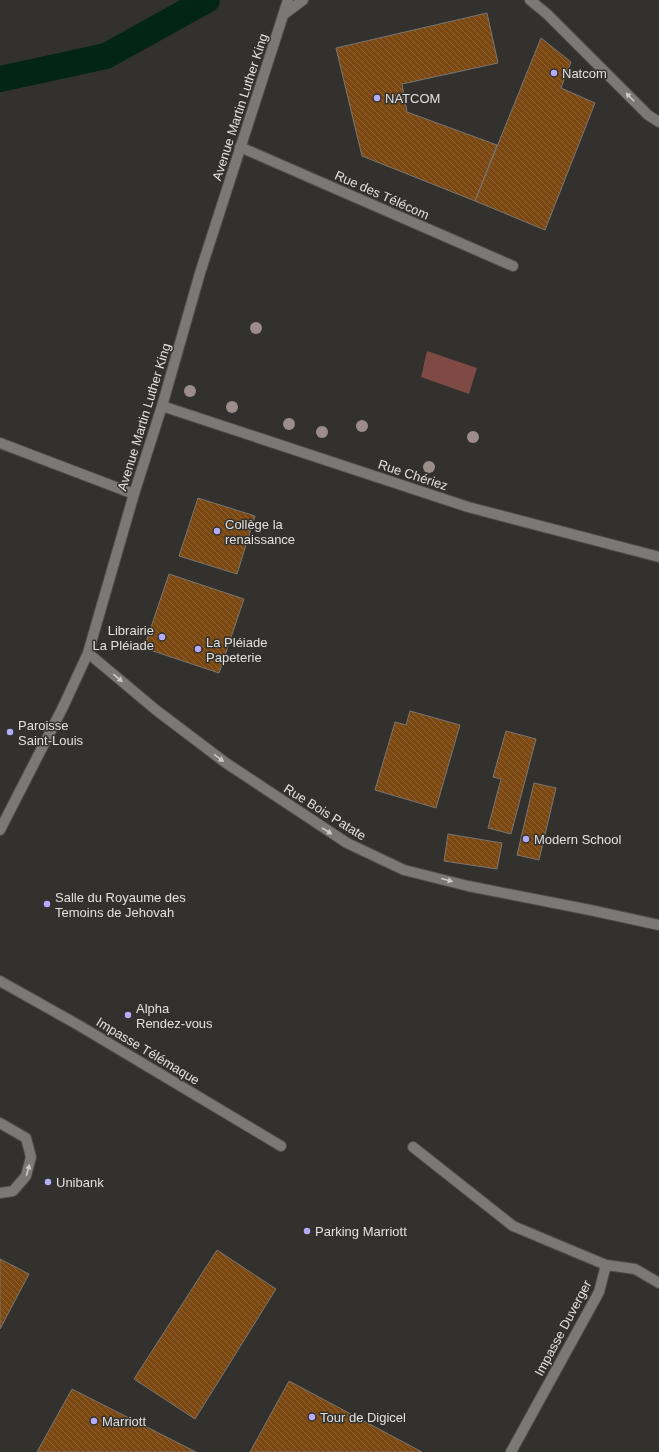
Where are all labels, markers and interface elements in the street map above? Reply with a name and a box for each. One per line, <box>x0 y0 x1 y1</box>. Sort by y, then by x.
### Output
street label: Avenue Martin Luther King <box>209 32 271 182</box>
place label: Natcom <box>562 66 607 81</box>
marker: Natcom <box>549 68 559 78</box>
place label: NATCOM <box>385 91 440 106</box>
one-way arrow <box>625 92 635 102</box>
marker: NATCOM <box>372 93 382 103</box>
street label: Rue des Télécom <box>333 167 431 223</box>
street label: Avenue Martin Luther King <box>114 341 174 493</box>
street label: Rue Chériez <box>376 457 450 493</box>
place label: Collège la renaissance <box>225 517 295 547</box>
marker: Collège la renaissance <box>212 526 222 536</box>
place label: Librairie La Pléiade <box>93 623 154 653</box>
marker: Librairie La Pléiade <box>157 632 167 642</box>
place label: La Pléiade Papeterie <box>206 635 267 665</box>
marker: La Pléiade Papeterie <box>193 644 203 654</box>
one-way arrow <box>112 673 123 682</box>
place label: Paroisse Saint-Louis <box>18 718 84 748</box>
marker: Paroisse Saint-Louis <box>5 727 15 737</box>
one-way arrow <box>214 754 225 763</box>
street label: Rue Bois Patate <box>281 781 369 843</box>
one-way arrow <box>322 827 332 835</box>
place label: Modern School <box>534 832 622 847</box>
marker: Modern School <box>521 834 531 844</box>
one-way arrow <box>440 878 453 884</box>
place label: Salle du Royaume des Temoins de Jehovah <box>55 890 186 920</box>
marker: Salle du Royaume des Temoins de Jehovah <box>42 899 52 909</box>
place label: Alpha Rendez-vous <box>136 1001 213 1031</box>
marker: Alpha Rendez-vous <box>123 1010 133 1020</box>
street label: Impasse Télémaque <box>94 1014 202 1088</box>
one-way arrow <box>25 1164 31 1176</box>
place label: Unibank <box>56 1175 104 1190</box>
marker: Unibank <box>43 1177 53 1187</box>
place label: Parking Marriott <box>315 1224 407 1239</box>
marker: Parking Marriott <box>302 1226 312 1236</box>
street label: Impasse Duverger <box>531 1277 595 1378</box>
place label: Tour de Digicel <box>320 1410 406 1425</box>
marker: Tour de Digicel <box>307 1412 317 1422</box>
place label: Marriott <box>102 1414 146 1429</box>
marker: Marriott <box>89 1416 99 1426</box>

